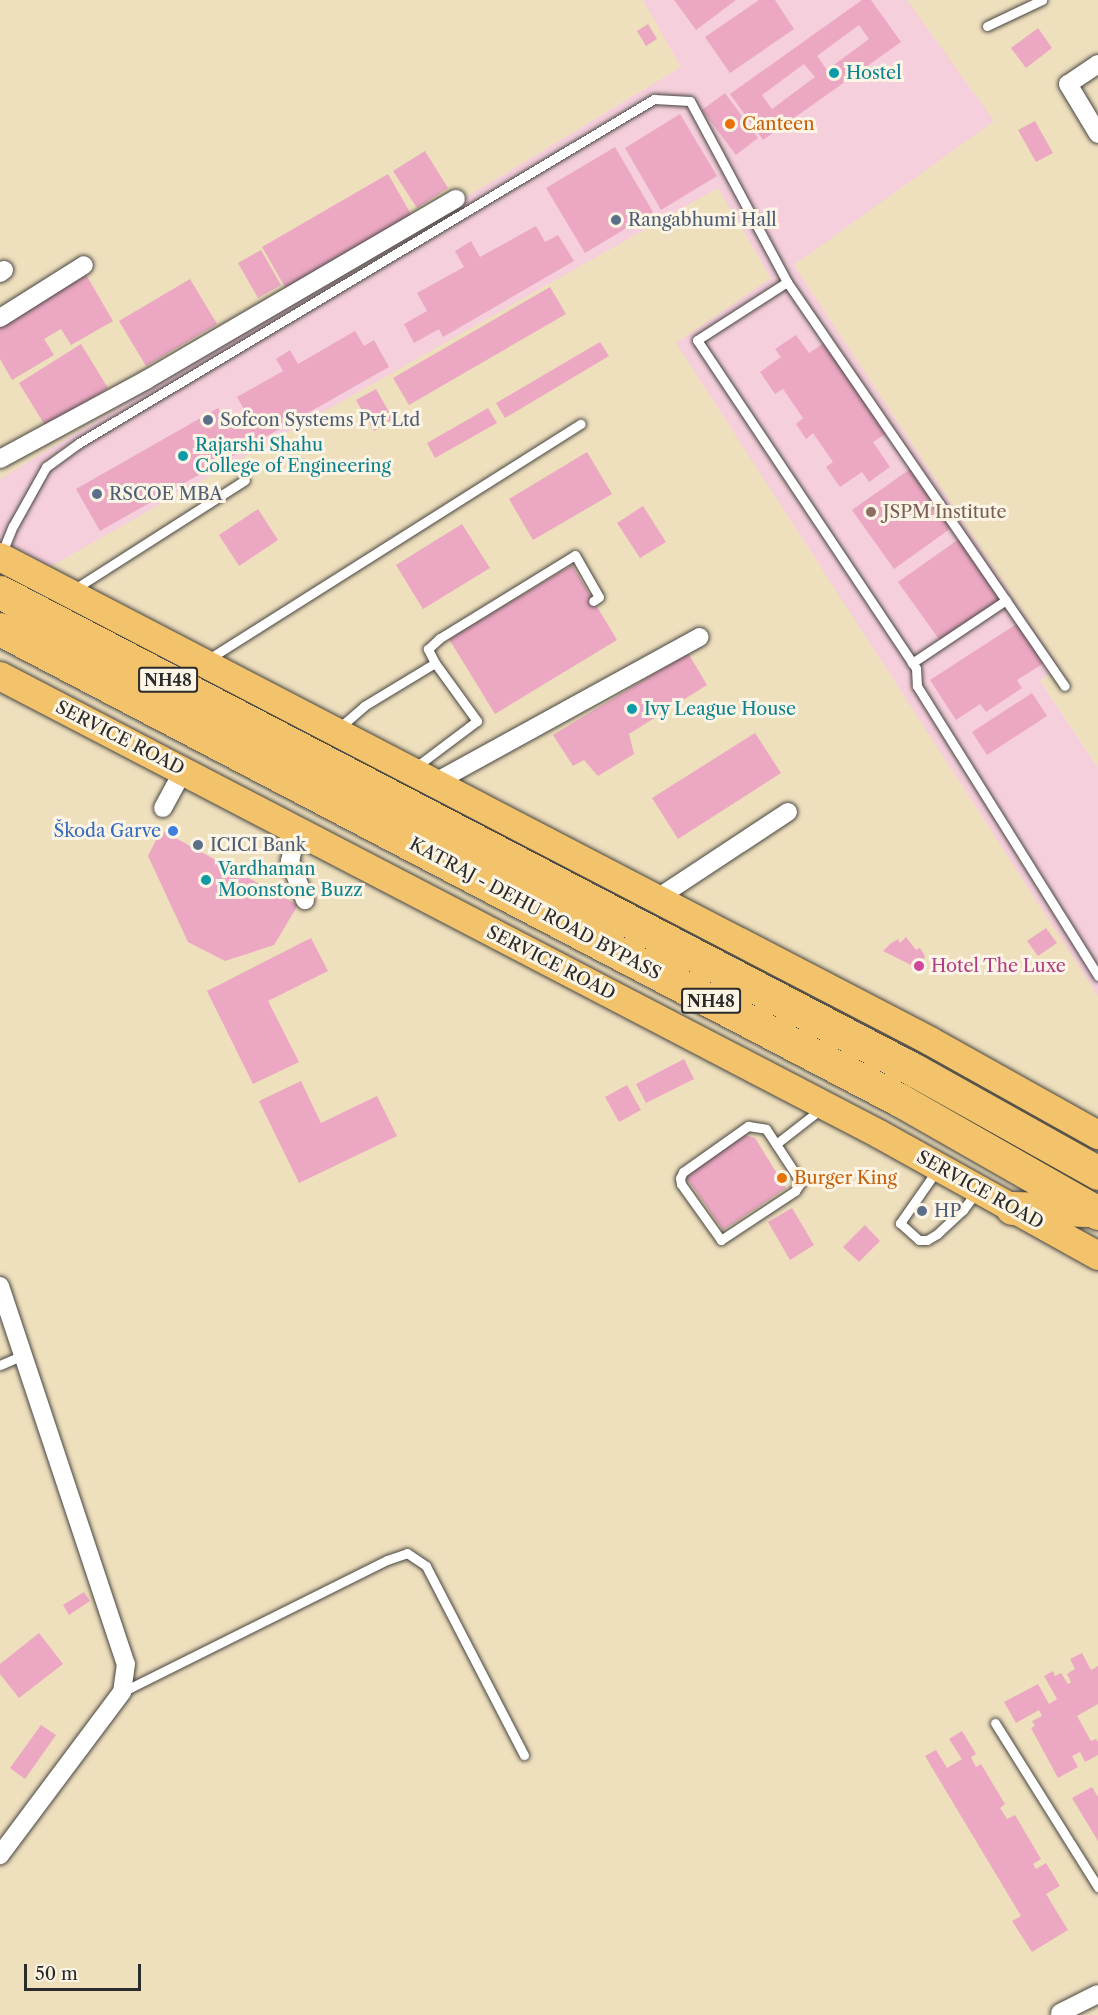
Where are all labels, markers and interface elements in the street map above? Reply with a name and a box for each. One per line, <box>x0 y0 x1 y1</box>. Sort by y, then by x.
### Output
place label: Hostel <box>846 62 902 84</box>
marker: Hostel <box>827 66 841 80</box>
place label: Canteen <box>742 113 814 135</box>
marker: Canteen <box>723 117 737 131</box>
place label: Rangabhumi Hall <box>628 209 777 231</box>
marker: Rangabhumi Hall <box>609 213 623 227</box>
place label: Sofcon Systems Pvt Ltd <box>220 409 420 431</box>
marker: Sofcon Systems Pvt Ltd <box>201 413 215 427</box>
place label: Rajarshi Shahu College of Engineering <box>195 435 391 478</box>
marker: Rajarshi Shahu College of Engineering <box>176 449 190 463</box>
place label: RSCOE MBA <box>109 483 222 505</box>
marker: RSCOE MBA <box>90 487 104 501</box>
place label: JSPM Institute <box>883 501 1007 523</box>
marker: JSPM Institute <box>864 505 878 519</box>
road number: NH48 <box>138 667 198 693</box>
street label: SERVICE ROAD <box>52 696 188 780</box>
place label: Ivy League House <box>644 698 797 720</box>
marker: Ivy League House <box>625 702 639 716</box>
place label: Škoda Garve <box>53 820 161 842</box>
marker: Škoda Garve <box>166 824 180 838</box>
street label: KATRAJ - DEHU ROAD BYPASS <box>406 833 664 985</box>
place label: ICICI Bank <box>210 834 306 856</box>
marker: ICICI Bank <box>191 838 205 852</box>
place label: Vardhaman Moonstone Buzz <box>218 859 363 902</box>
marker: Vardhaman Moonstone Buzz <box>199 873 213 887</box>
street label: SERVICE ROAD <box>483 921 619 1005</box>
place label: Hotel The Luxe <box>931 955 1066 977</box>
marker: Hotel The Luxe <box>912 959 926 973</box>
road number: NH48 <box>681 988 741 1014</box>
street label: SERVICE ROAD <box>913 1146 1047 1234</box>
place label: Burger King <box>794 1167 897 1189</box>
marker: Burger King <box>775 1171 789 1185</box>
place label: HP <box>934 1200 961 1222</box>
marker: HP <box>915 1204 929 1218</box>
scale bar <box>27 1952 144 1990</box>
text: 50 m <box>35 1963 78 1985</box>

